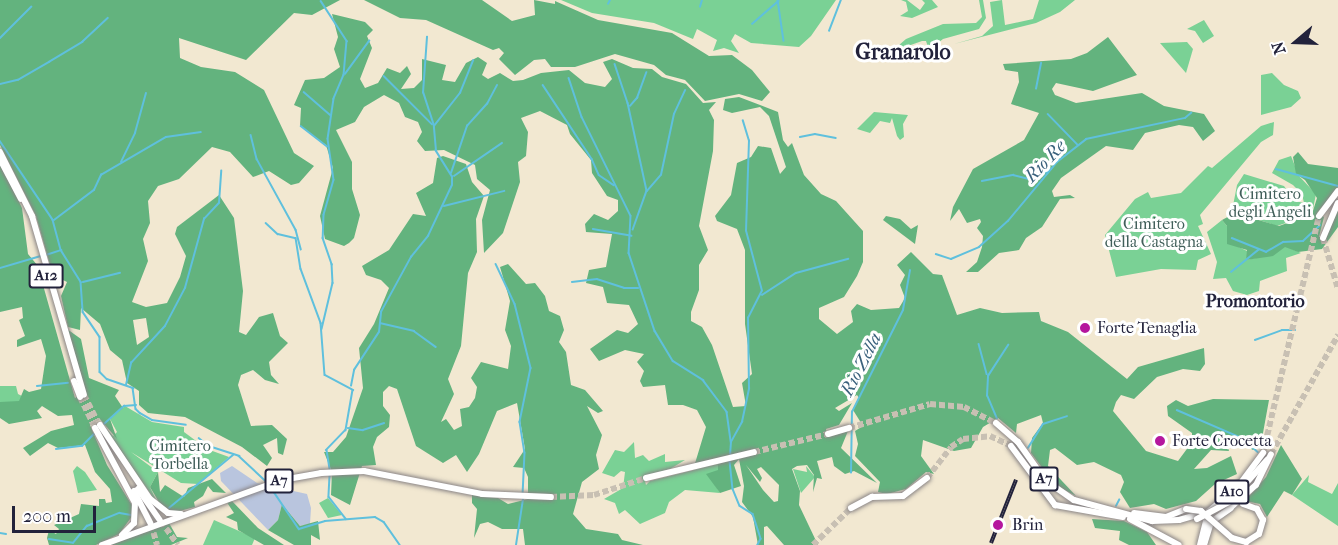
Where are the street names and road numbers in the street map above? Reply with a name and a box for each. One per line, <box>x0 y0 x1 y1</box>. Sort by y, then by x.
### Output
road number: A12 <box>28 264 64 288</box>
road number: A7 <box>1029 467 1059 491</box>
road number: A7 <box>264 469 294 493</box>
road number: A10 <box>1214 480 1250 504</box>

